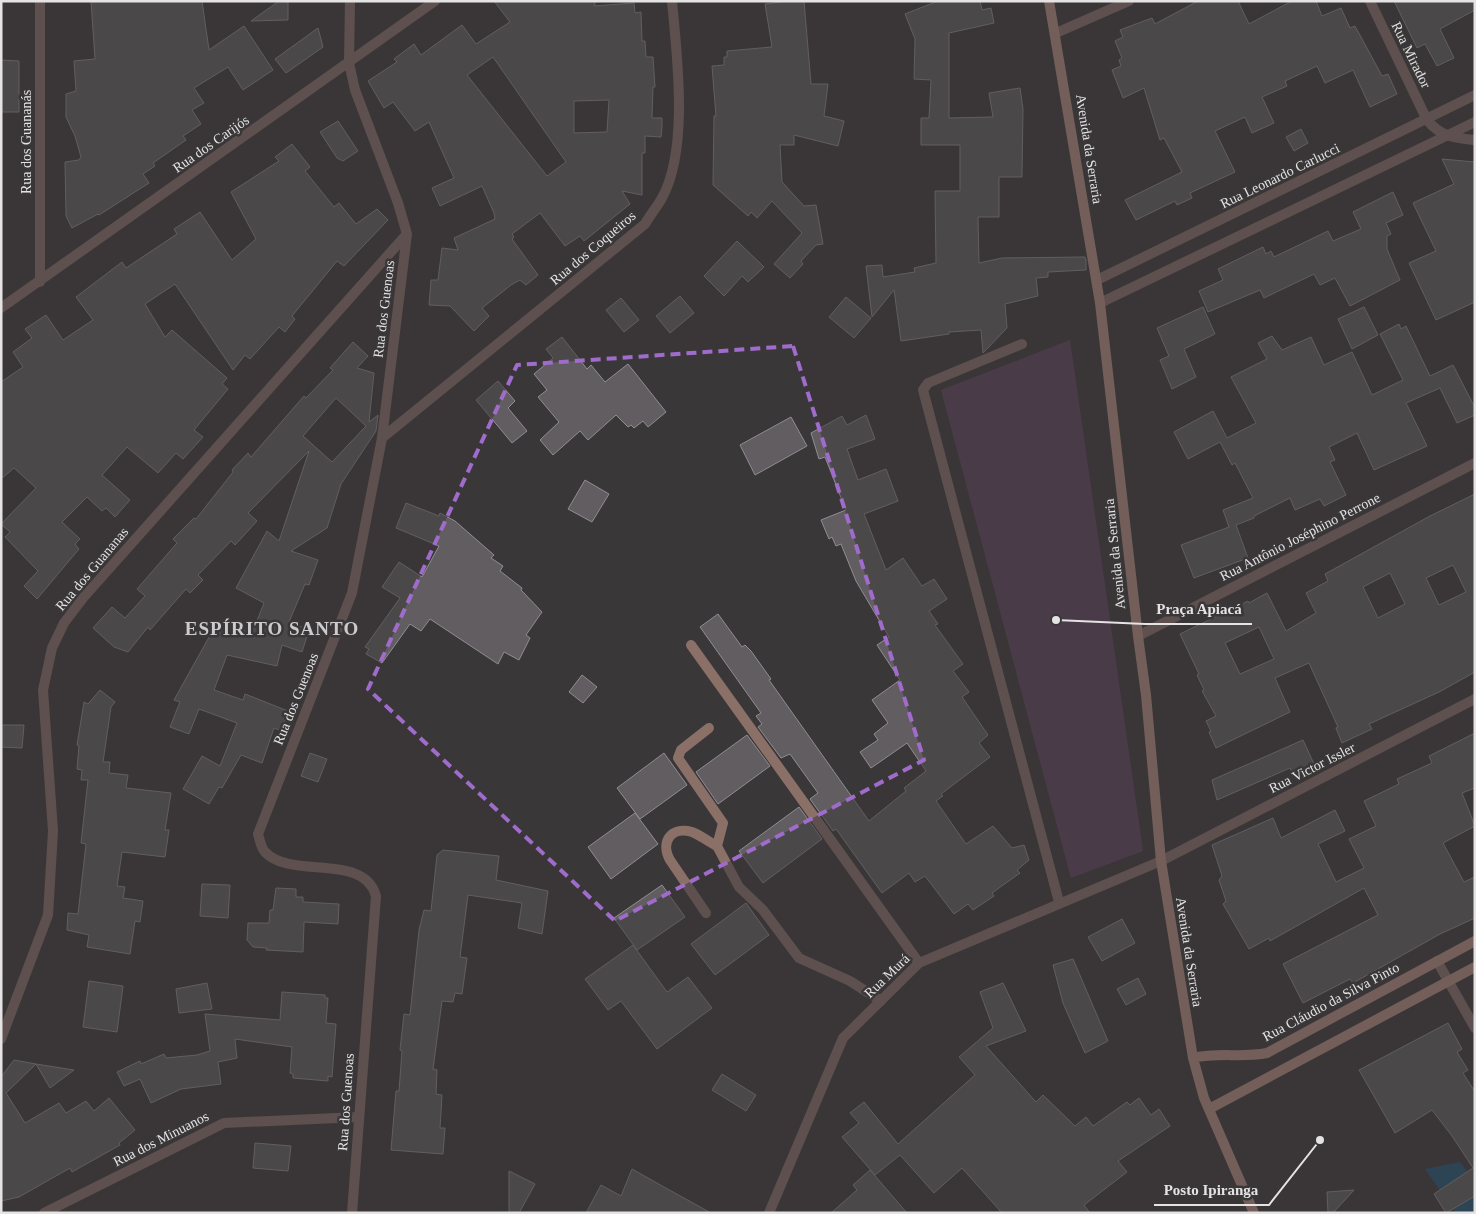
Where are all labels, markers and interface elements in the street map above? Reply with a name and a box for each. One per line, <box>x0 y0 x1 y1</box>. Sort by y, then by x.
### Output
street label: Rua Mirador <box>1388 19 1434 91</box>
street label: Rua dos Guananás <box>19 90 34 194</box>
street label: Avenida da Serraria <box>1073 93 1105 206</box>
street label: Rua dos Carijós <box>170 112 252 176</box>
street label: Rua Leonardo Carlucci <box>1218 141 1342 211</box>
street label: Rua dos Coqueiros <box>547 208 639 288</box>
street label: Rua dos Guenoas <box>371 259 397 359</box>
street label: Rua Antônio Joséphino Perrone <box>1217 490 1383 584</box>
street label: Avenida da Serraria <box>1102 497 1128 610</box>
street label: Rua dos Guananas <box>53 524 131 614</box>
callout: Praça Apiacá <box>1145 594 1252 624</box>
text: Praça Apiacá <box>1156 601 1242 617</box>
district label: ESPÍRITO SANTO <box>185 618 359 639</box>
street label: Rua dos Guenoas <box>271 651 321 747</box>
street label: Rua Victor Issler <box>1266 740 1358 796</box>
street label: Avenida da Serraria <box>1173 896 1205 1009</box>
street label: Rua Murá <box>862 950 913 1001</box>
street label: Rua Cláudio da Silva Pinto <box>1260 960 1402 1044</box>
street label: Rua dos Guenoas <box>335 1053 357 1151</box>
street label: Rua dos Minuanos <box>111 1108 211 1170</box>
callout: Posto Ipiranga <box>1154 1175 1269 1205</box>
text: Posto Ipiranga <box>1164 1182 1259 1198</box>

